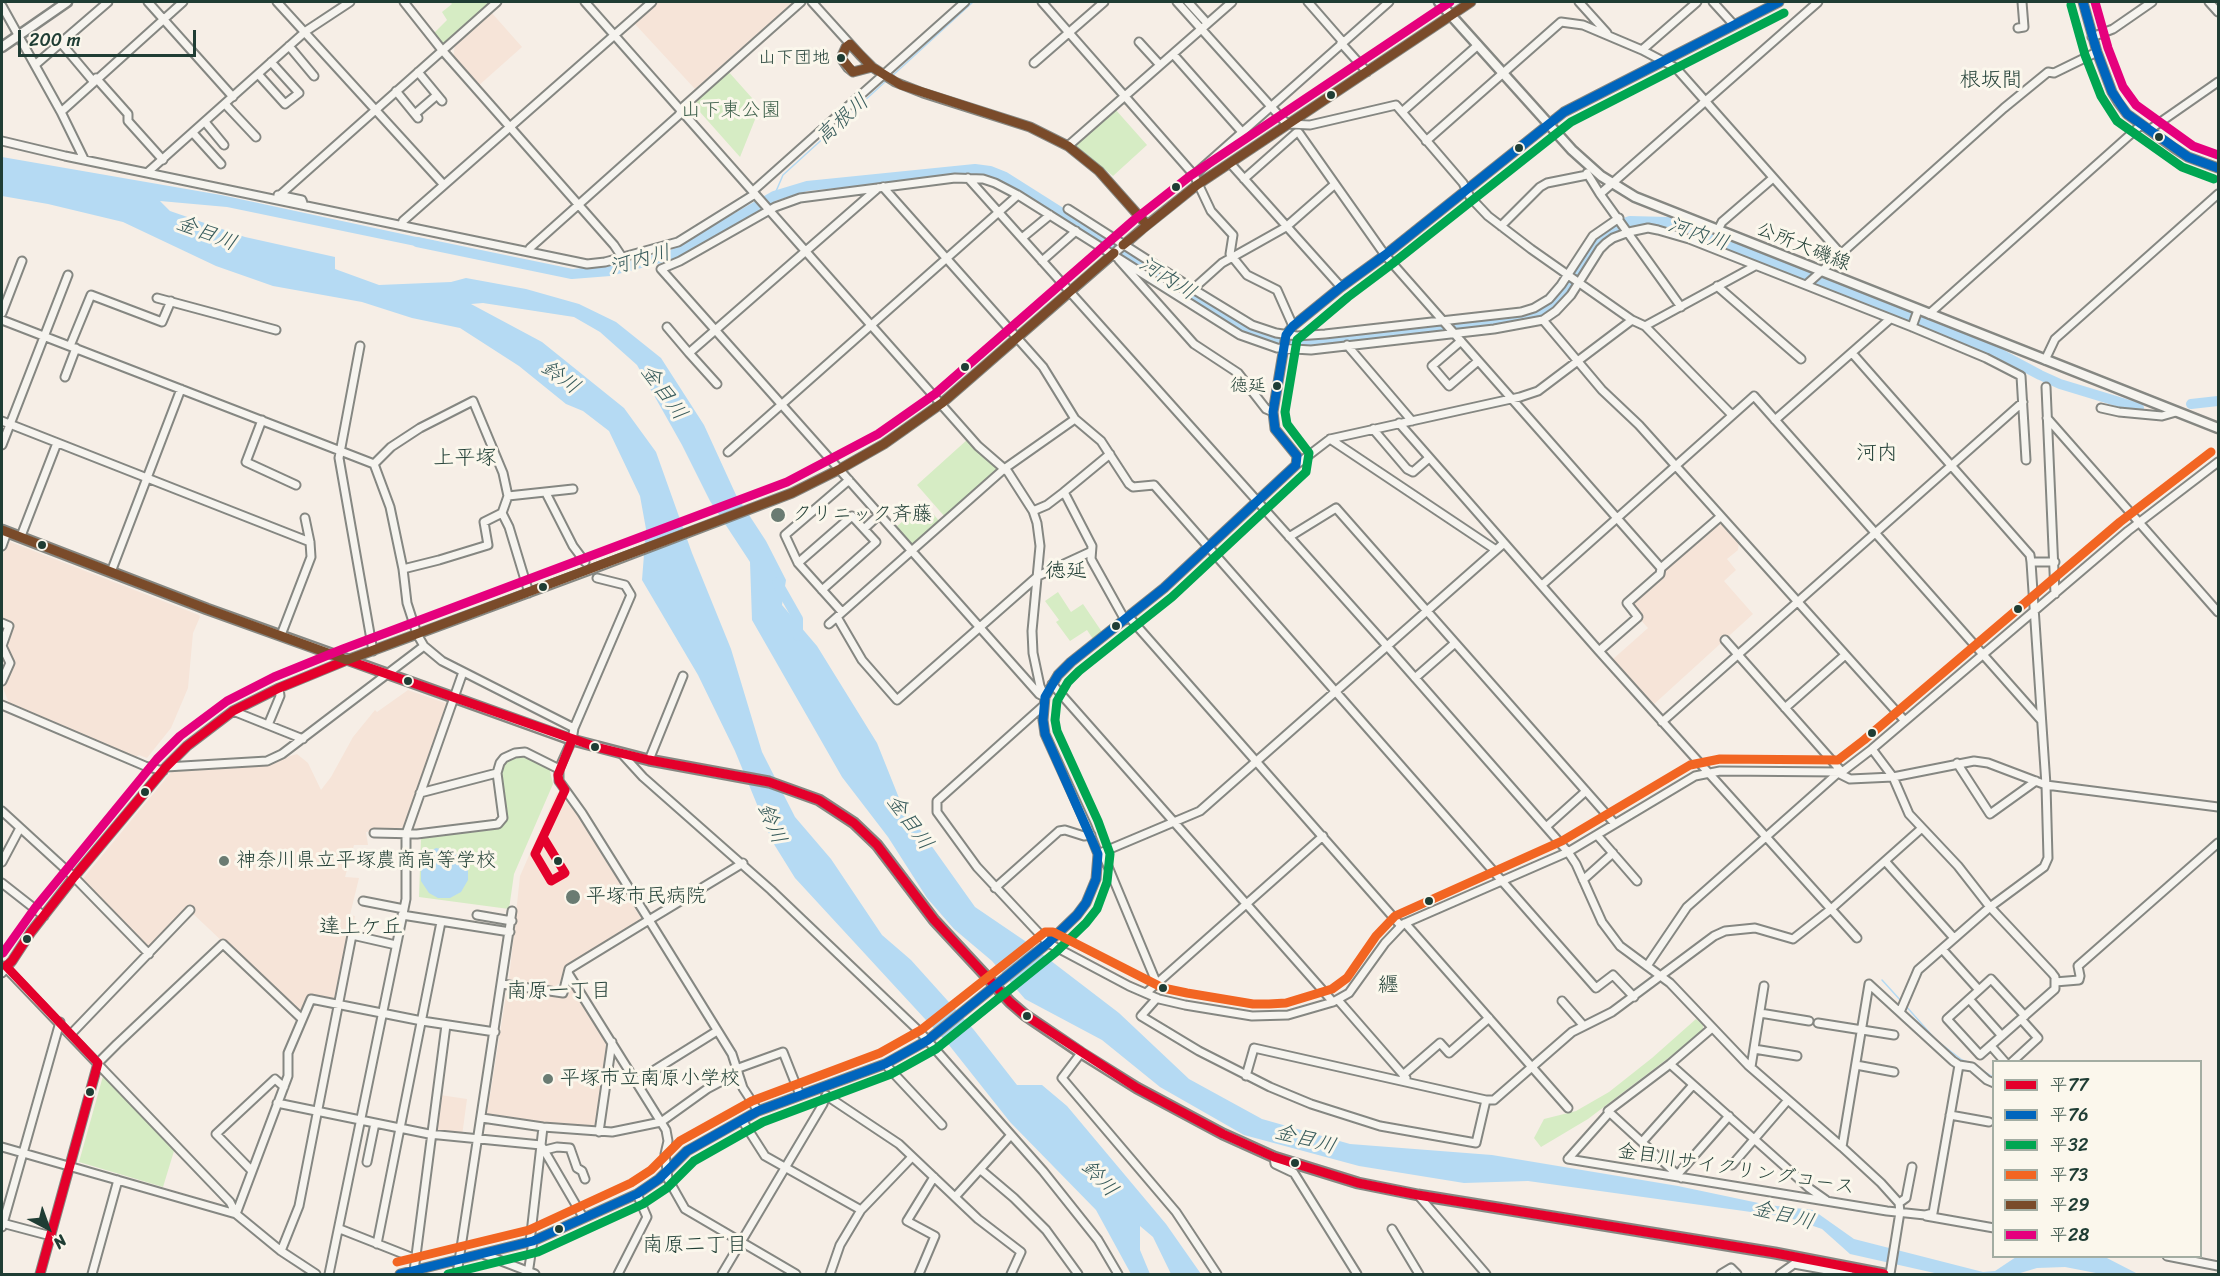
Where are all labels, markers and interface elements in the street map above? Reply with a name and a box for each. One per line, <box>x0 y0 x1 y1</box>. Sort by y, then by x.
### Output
scale bar <box>21 18 200 56</box>
text: 200 m <box>29 24 81 56</box>
place label: 山下団地 <box>758 47 830 69</box>
marker: 山下団地 <box>835 52 847 64</box>
district label: 根坂間 <box>1960 68 2022 94</box>
unlabelled marker <box>1325 89 1337 101</box>
water label: 高根川 <box>811 90 875 150</box>
park label: 山下東公園 <box>681 99 781 123</box>
unlabelled marker <box>2153 131 2165 143</box>
unlabelled marker <box>1513 142 1525 154</box>
unlabelled marker <box>1170 181 1182 193</box>
water label: 金目川 <box>172 211 240 257</box>
water label: 河内川 <box>1664 213 1732 257</box>
street label: 公所大磯線 <box>1752 217 1854 277</box>
water label: 河内川 <box>606 241 674 281</box>
water label: 河内川 <box>1134 252 1200 306</box>
water label: 鈴川 <box>536 355 584 401</box>
water label: 金目川 <box>634 360 692 426</box>
unlabelled marker <box>959 361 971 373</box>
place label: 徳延 <box>1230 375 1266 397</box>
marker: 徳延 <box>1271 380 1283 392</box>
district label: 河内 <box>1856 441 1898 467</box>
district label: 上平塚 <box>434 446 496 472</box>
place label: クリニック斉藤 <box>792 503 932 527</box>
marker: クリニック斉藤 <box>769 506 787 524</box>
unlabelled marker <box>36 539 48 551</box>
district label: 徳延 <box>1045 559 1087 585</box>
unlabelled marker <box>537 581 549 593</box>
unlabelled marker <box>2012 603 2024 615</box>
unlabelled marker <box>1110 620 1122 632</box>
unlabelled marker <box>402 675 414 687</box>
unlabelled marker <box>1866 727 1878 739</box>
unlabelled marker <box>589 741 601 753</box>
unlabelled marker <box>139 786 151 798</box>
water label: 金目川 <box>880 790 938 856</box>
water label: 鈴川 <box>751 800 791 848</box>
place label: 神奈川県立平塚農商高等学校 <box>236 849 496 873</box>
marker: 神奈川県立平塚農商高等学校 <box>217 854 231 868</box>
unlabelled marker <box>552 855 564 867</box>
place label: 平塚市民病院 <box>586 885 706 909</box>
marker: 平塚市民病院 <box>564 888 582 906</box>
unlabelled marker <box>1423 895 1435 907</box>
district label: 達上ケ丘 <box>319 915 403 941</box>
unlabelled marker <box>21 933 33 945</box>
district label: 纒 <box>1378 973 1398 999</box>
district label: 南原一丁目 <box>507 979 611 1005</box>
unlabelled marker <box>1157 982 1169 994</box>
unlabelled marker <box>1021 1010 1033 1022</box>
legend <box>1992 1060 2202 1258</box>
place label: 平塚市立南原小学校 <box>560 1067 740 1091</box>
text: 平77 <box>2050 1069 2089 1101</box>
marker: 平塚市立南原小学校 <box>541 1072 555 1086</box>
unlabelled marker <box>84 1086 96 1098</box>
text: 平76 <box>2050 1099 2089 1131</box>
water label: 金目川 <box>1271 1120 1339 1160</box>
text: 平32 <box>2050 1129 2088 1161</box>
street label: 金目川サイクリングコース <box>1616 1139 1856 1201</box>
water label: 鈴川 <box>1075 1155 1123 1203</box>
unlabelled marker <box>1289 1157 1301 1169</box>
text: 平73 <box>2050 1159 2088 1191</box>
text: 平29 <box>2050 1189 2089 1221</box>
water label: 金目川 <box>1749 1196 1817 1236</box>
north arrow <box>18 1198 78 1258</box>
text: 平28 <box>2050 1219 2089 1251</box>
unlabelled marker <box>553 1223 565 1235</box>
text: N <box>46 1227 74 1257</box>
district label: 南原二丁目 <box>643 1233 747 1259</box>

